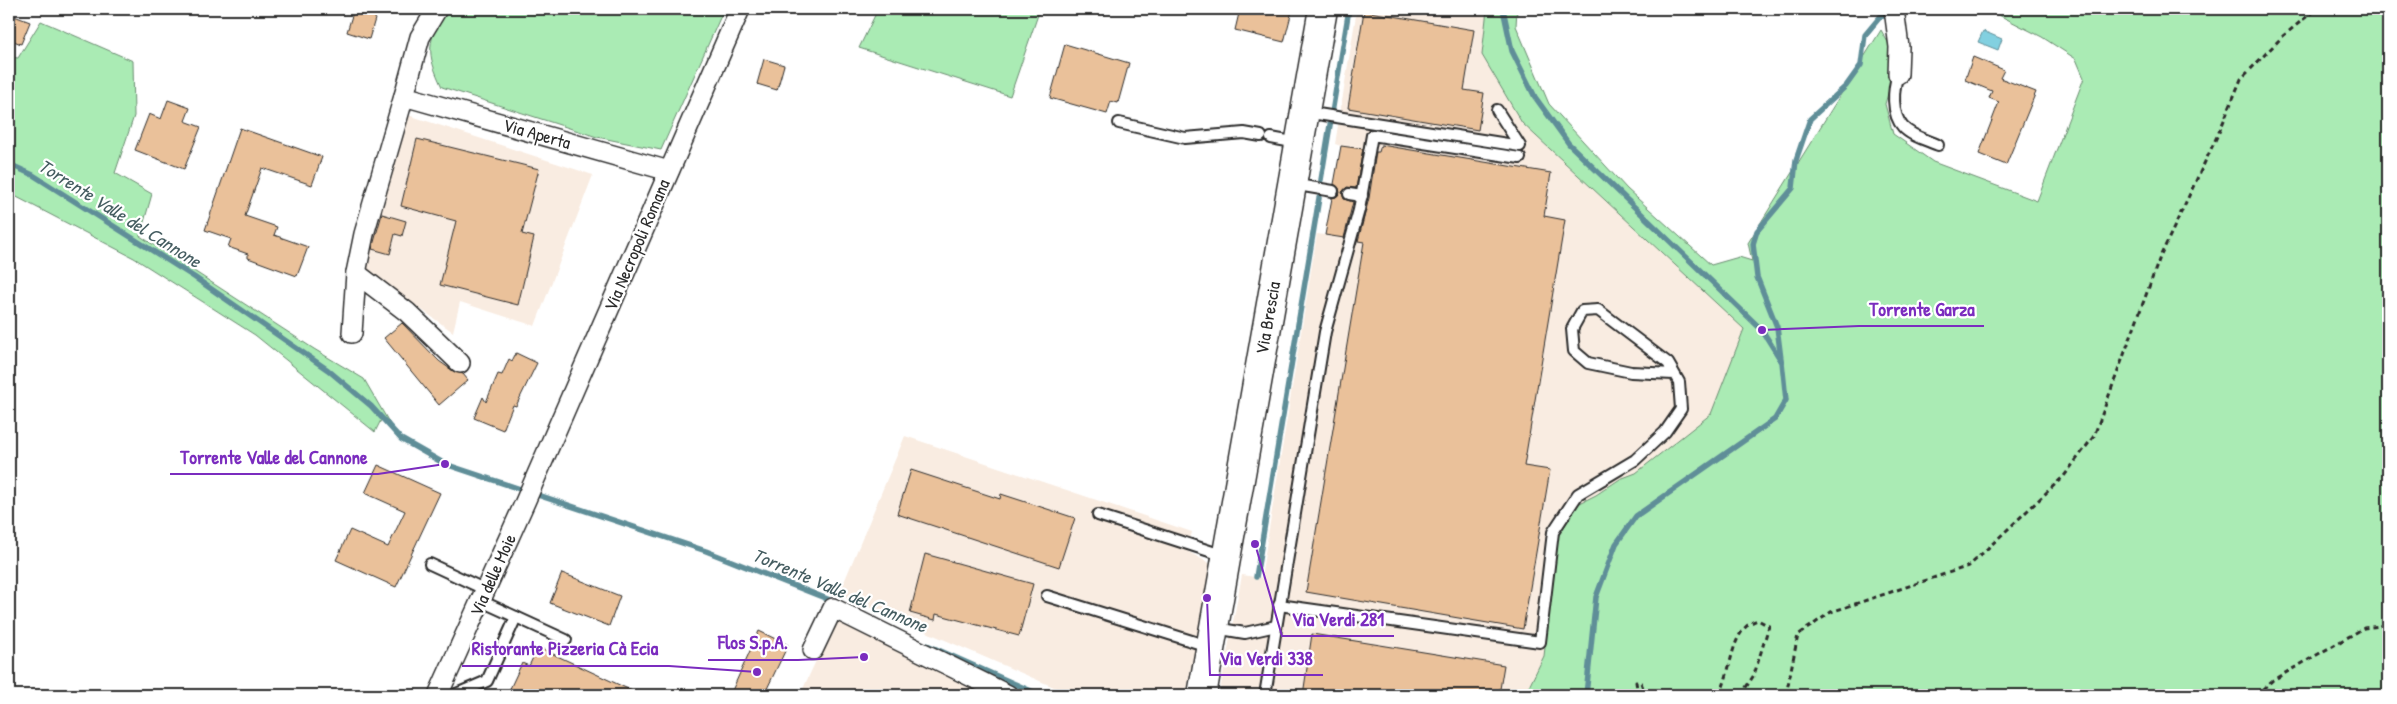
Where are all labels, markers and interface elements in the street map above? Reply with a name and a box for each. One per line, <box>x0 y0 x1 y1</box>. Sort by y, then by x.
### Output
street label: Via Aperta <box>500 112 574 155</box>
water label: Torrente Valle del Cannone <box>34 152 208 274</box>
street label: Via Necropoli Romana <box>597 175 676 315</box>
street label: Via Brescia <box>1249 280 1286 356</box>
callout: Torrente Garza <box>1859 292 1984 326</box>
text: Torrente Garza <box>1868 296 1975 322</box>
callout: Torrente Valle del Cannone <box>170 440 378 474</box>
text: Torrente Valle del Cannone <box>179 444 368 470</box>
street label: Via delle Moie <box>463 530 522 620</box>
water label: Torrente Valle del Cannone <box>749 541 933 639</box>
callout: Via Verdi 281 <box>1282 602 1394 636</box>
text: Via Verdi 281 <box>1292 606 1384 632</box>
callout: Flos S.p.A. <box>708 626 798 660</box>
text: Flos S.p.A. <box>717 629 788 656</box>
callout: Ristorante Pizzeria Cà Ecia <box>462 632 669 666</box>
text: Ristorante Pizzeria Cà Ecia <box>472 635 659 661</box>
callout: Via Verdi 338 <box>1210 641 1323 675</box>
text: Via Verdi 338 <box>1219 645 1313 671</box>

